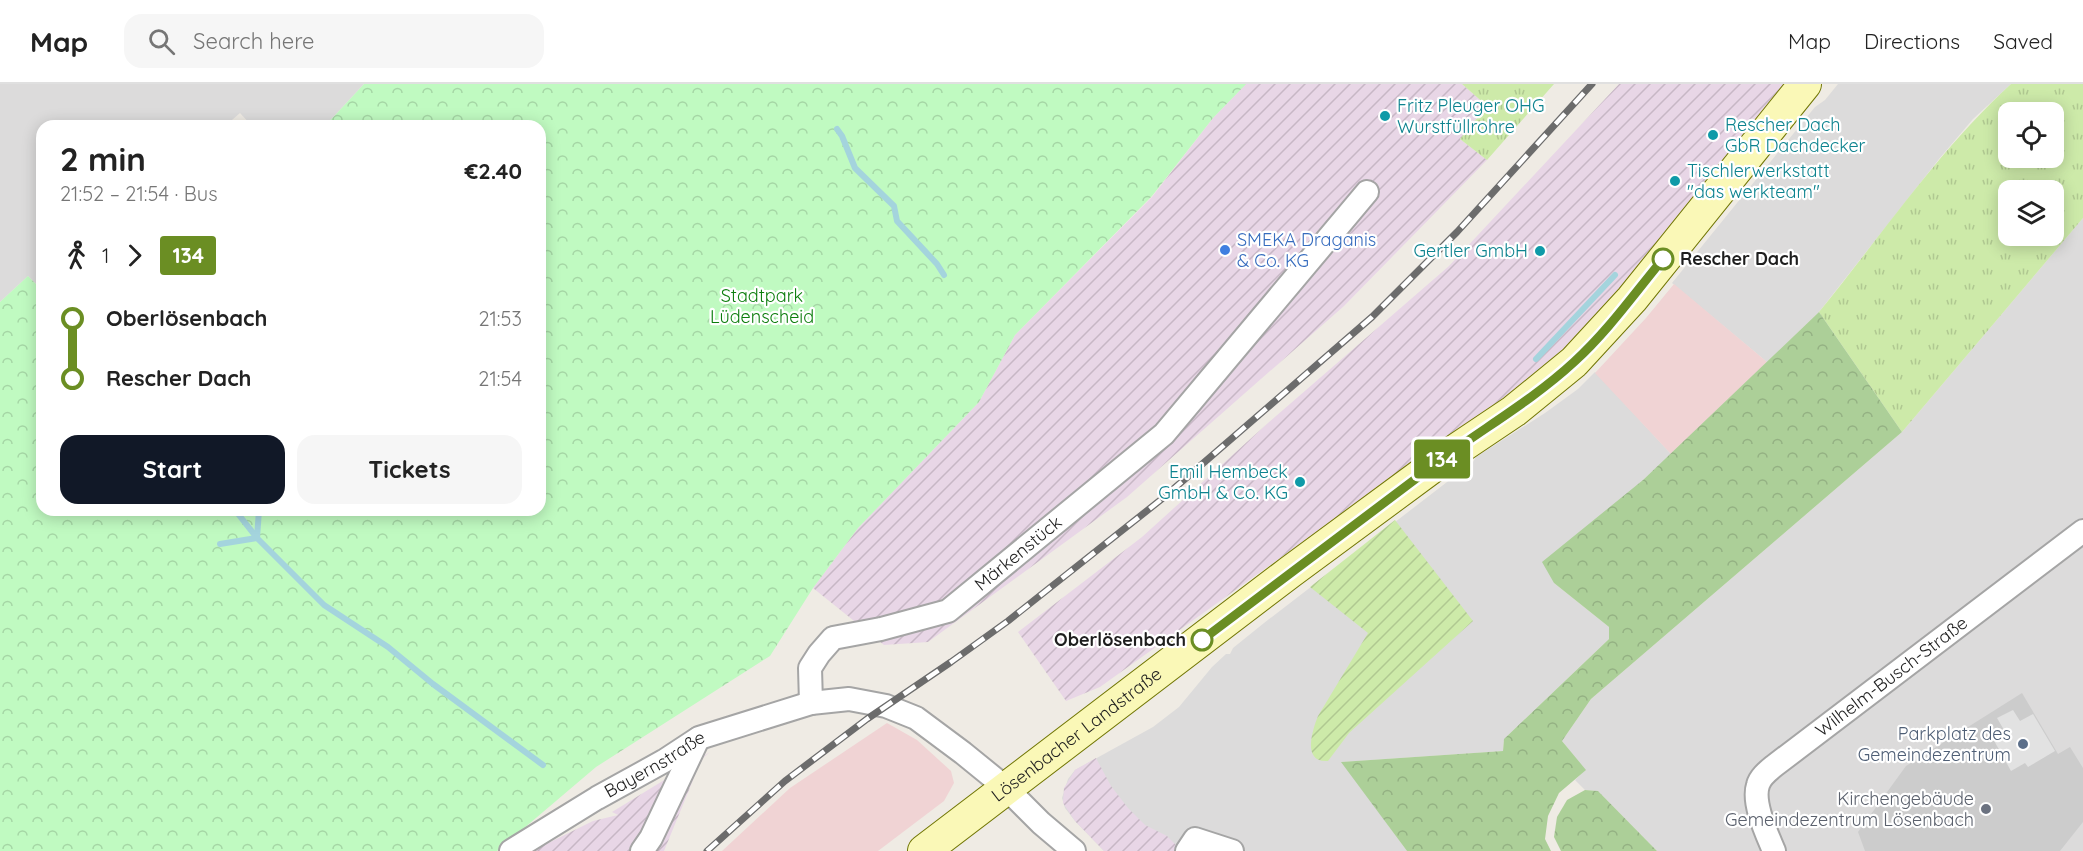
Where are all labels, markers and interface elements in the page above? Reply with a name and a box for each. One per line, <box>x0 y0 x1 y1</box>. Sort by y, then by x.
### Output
search box <box>124 14 544 68</box>
text: Map <box>30 24 88 59</box>
icon: search <box>145 25 178 58</box>
text: Search here <box>193 27 315 55</box>
text: Map <box>1788 28 1831 54</box>
text: Directions <box>1864 28 1960 54</box>
text: Saved <box>1993 28 2053 54</box>
place label: Fritz Pleuger OHG Wurstfüllrohre <box>1397 94 1545 138</box>
map controls <box>1998 102 2064 246</box>
button: locate <box>1998 102 2064 168</box>
marker: Fritz Pleuger OHG Wurstfüllrohre <box>1378 109 1392 123</box>
place label: Rescher Dach GbR Dachdecker <box>1725 113 1866 157</box>
marker: Rescher Dach GbR Dachdecker <box>1706 128 1720 142</box>
text: 2 min <box>60 138 146 179</box>
text: €2.40 <box>464 157 522 185</box>
place label: Tischlerwerkstatt "das werkteam" <box>1687 159 1830 203</box>
marker: Tischlerwerkstatt "das werkteam" <box>1668 174 1682 188</box>
button: layers <box>1998 180 2064 246</box>
text: 21:52 – 21:54 · Bus <box>60 181 218 206</box>
place label: SMEKA Draganis & Co. KG <box>1237 228 1376 272</box>
icon: walk <box>60 239 93 272</box>
icon: forward <box>118 239 151 272</box>
place label: Gertler GmbH <box>1414 239 1528 262</box>
text: 134 <box>172 242 204 268</box>
text: 1 <box>102 243 109 268</box>
marker: SMEKA Draganis & Co. KG <box>1218 243 1232 257</box>
marker: Gertler GmbH <box>1533 244 1547 258</box>
place label: Rescher Dach <box>1680 247 1799 270</box>
marker: Rescher Dach <box>1652 248 1674 270</box>
park label: Stadtpark Lüdenscheid <box>710 284 814 328</box>
text: Oberlösenbach <box>106 304 267 332</box>
text: 21:53 <box>478 306 522 331</box>
text: Rescher Dach <box>106 364 252 392</box>
text: 21:54 <box>478 366 522 391</box>
button: Start <box>60 435 285 504</box>
button: Tickets <box>297 435 522 504</box>
line badge: 134 <box>1408 440 1476 478</box>
text: 134 <box>1426 446 1458 472</box>
place label: Emil Hembeck GmbH & Co. KG <box>1158 460 1288 504</box>
marker: Emil Hembeck GmbH & Co. KG <box>1293 475 1307 489</box>
street label: Märkenstück <box>970 510 1066 596</box>
street label: Wilhelm-Busch-Straße <box>1811 611 1972 741</box>
place label: Oberlösenbach <box>1054 628 1186 651</box>
marker: Oberlösenbach <box>1191 629 1213 651</box>
street label: Lösenbacher Landstraße <box>987 662 1166 806</box>
place label: Parkplatz des Gemeindezentrum <box>1858 722 2011 766</box>
street label: Bayernstraße <box>600 725 707 803</box>
marker: Parkplatz des Gemeindezentrum <box>2016 737 2030 751</box>
place label: Kirchengebäude Gemeindezentrum Lösenbach <box>1725 787 1974 831</box>
marker: Kirchengebäude Gemeindezentrum Lösenbach <box>1979 802 1993 816</box>

